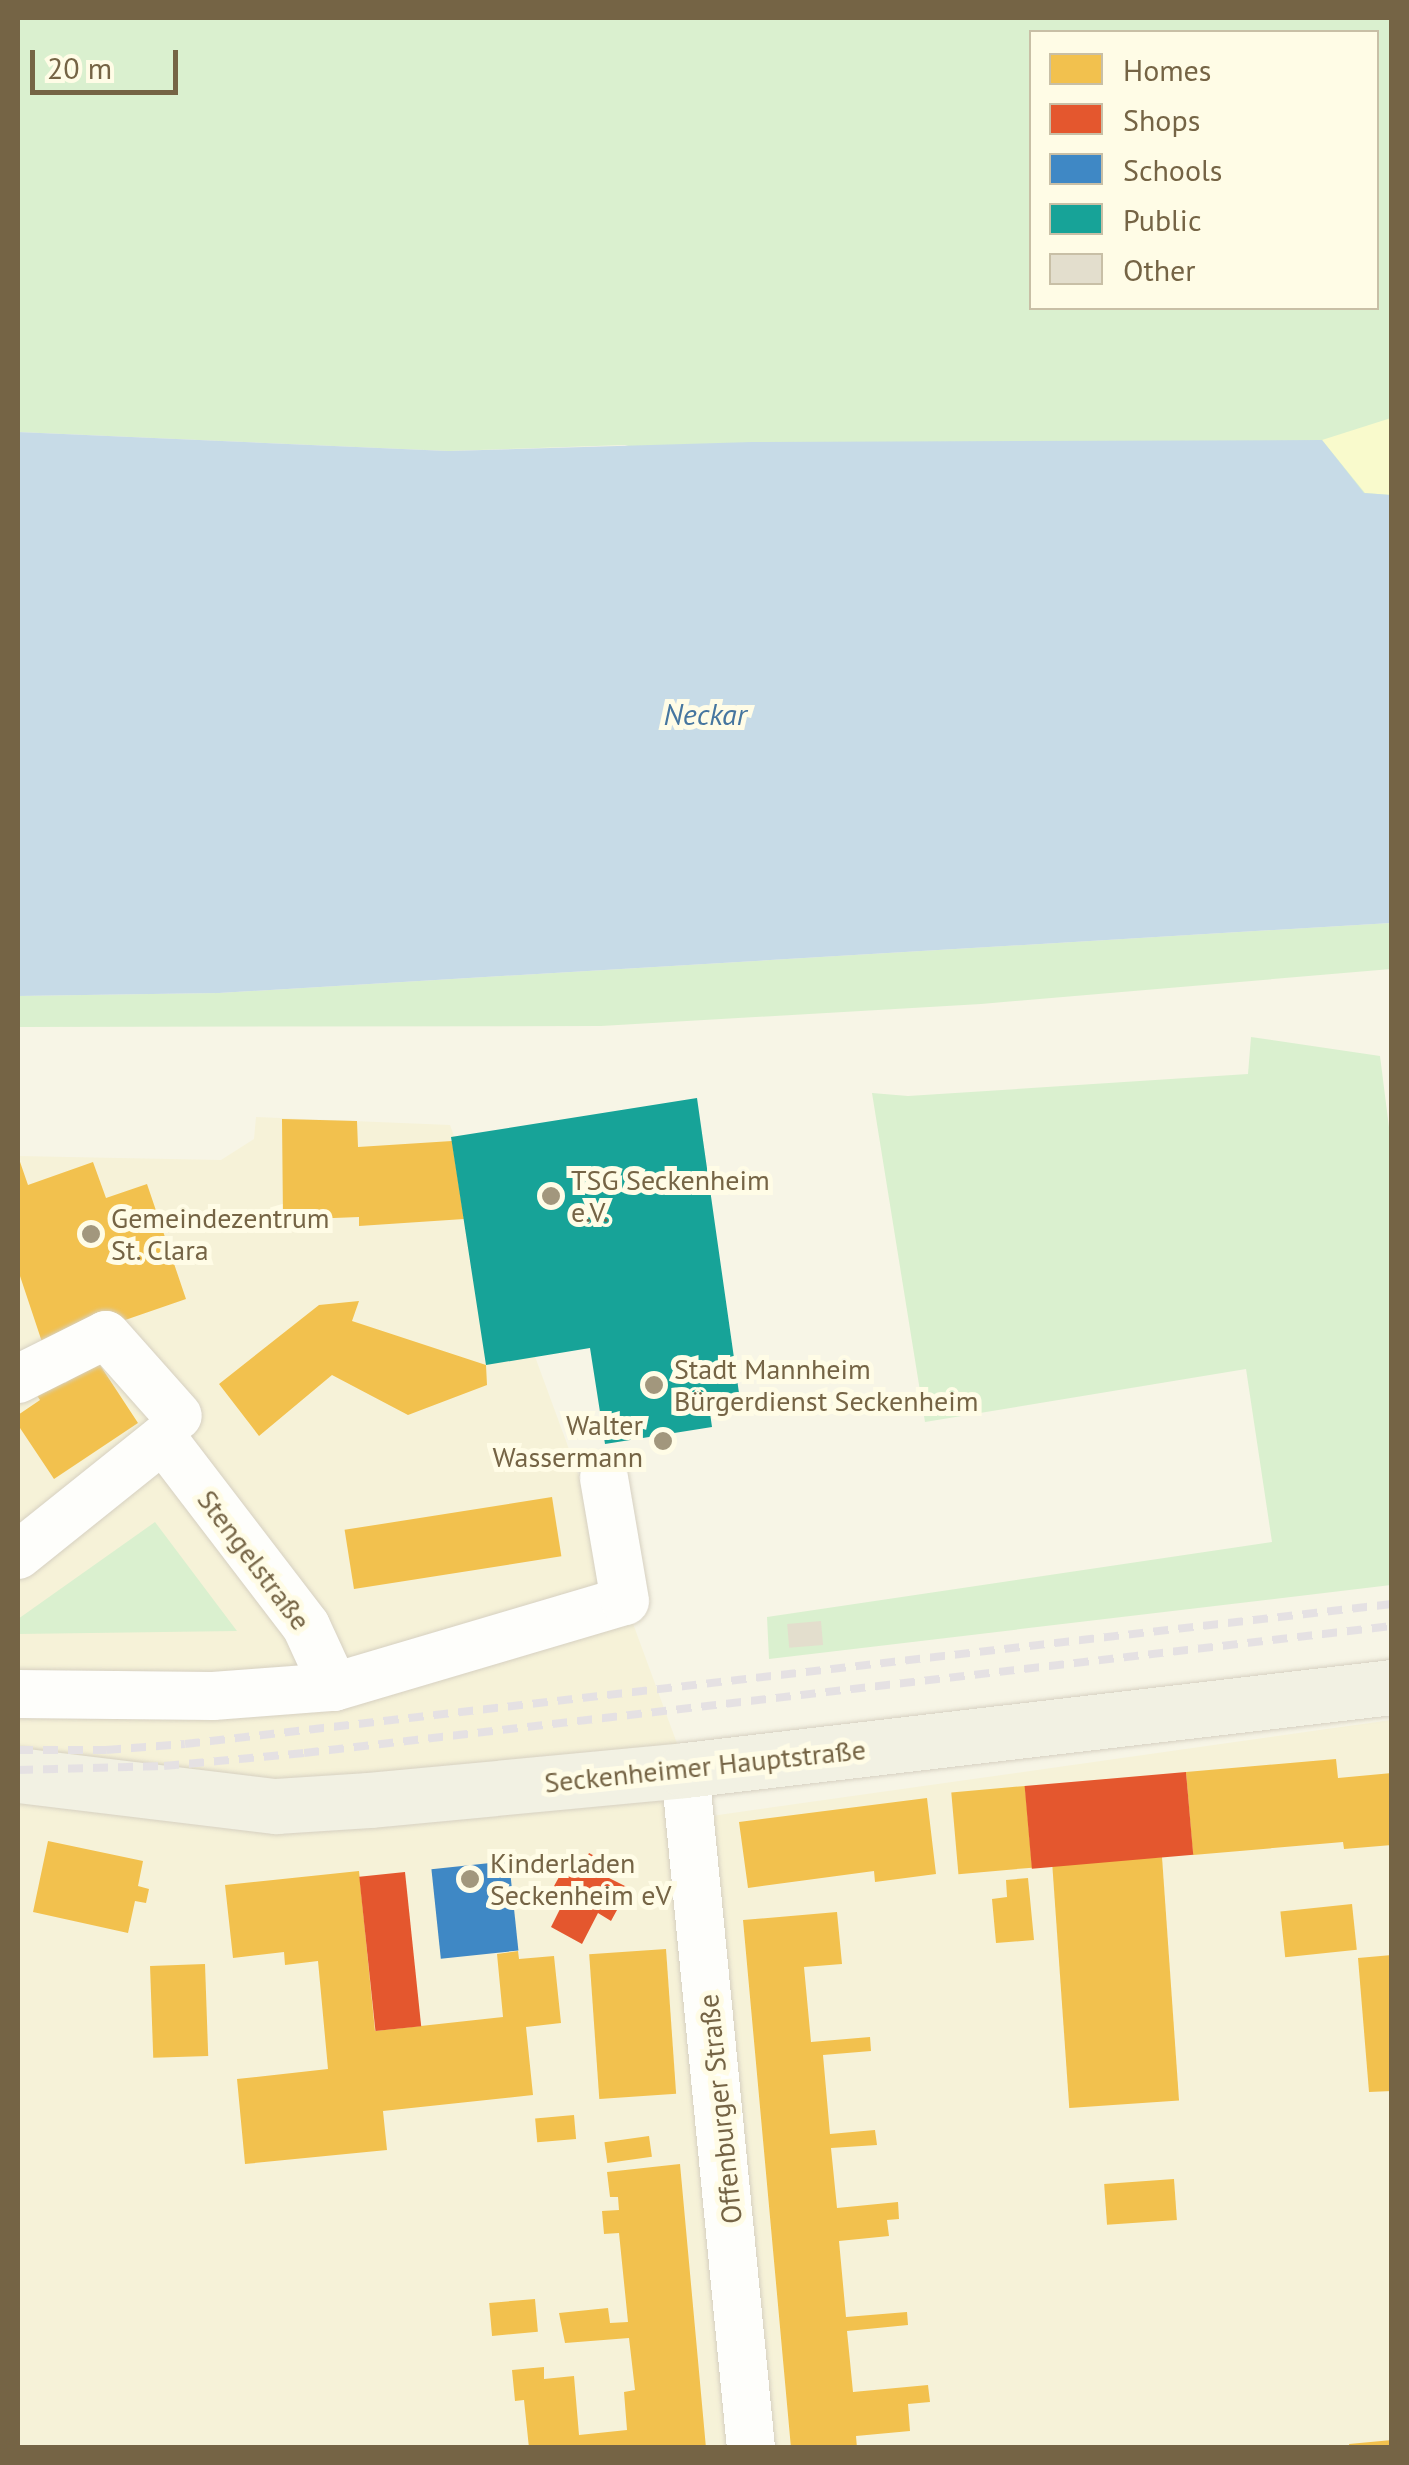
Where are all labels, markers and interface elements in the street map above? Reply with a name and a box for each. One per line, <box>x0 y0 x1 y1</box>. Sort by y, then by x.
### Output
scale bar <box>35 30 182 92</box>
legend <box>1029 30 1379 310</box>
text: 20 m <box>47 48 112 87</box>
text: Homes <box>1123 50 1211 89</box>
text: Shops <box>1123 100 1200 139</box>
text: Schools <box>1123 150 1222 189</box>
text: Public <box>1123 200 1201 239</box>
text: Other <box>1123 250 1196 289</box>
water label: Neckar <box>664 696 746 732</box>
place label: TSG Seckenheim e.V. <box>571 1163 770 1229</box>
marker: TSG Seckenheim e.V. <box>540 1185 562 1207</box>
place label: Gemeindezentrum St. Clara <box>111 1201 330 1267</box>
marker: Gemeindezentrum St. Clara <box>80 1223 102 1245</box>
place label: Stadt Mannheim Bürgerdienst Seckenheim <box>674 1352 978 1418</box>
marker: Stadt Mannheim Bürgerdienst Seckenheim <box>643 1374 665 1396</box>
place label: Walter Wassermann <box>493 1408 643 1474</box>
marker: Walter Wassermann <box>652 1430 674 1452</box>
street label: Stengelstraße <box>190 1483 318 1637</box>
street label: Seckenheimer Hauptstraße <box>543 1732 867 1800</box>
place label: Kinderladen Seckenheim eV <box>490 1846 671 1912</box>
marker: Kinderladen Seckenheim eV <box>459 1868 481 1890</box>
street label: Offenburger Straße <box>691 1992 749 2226</box>

